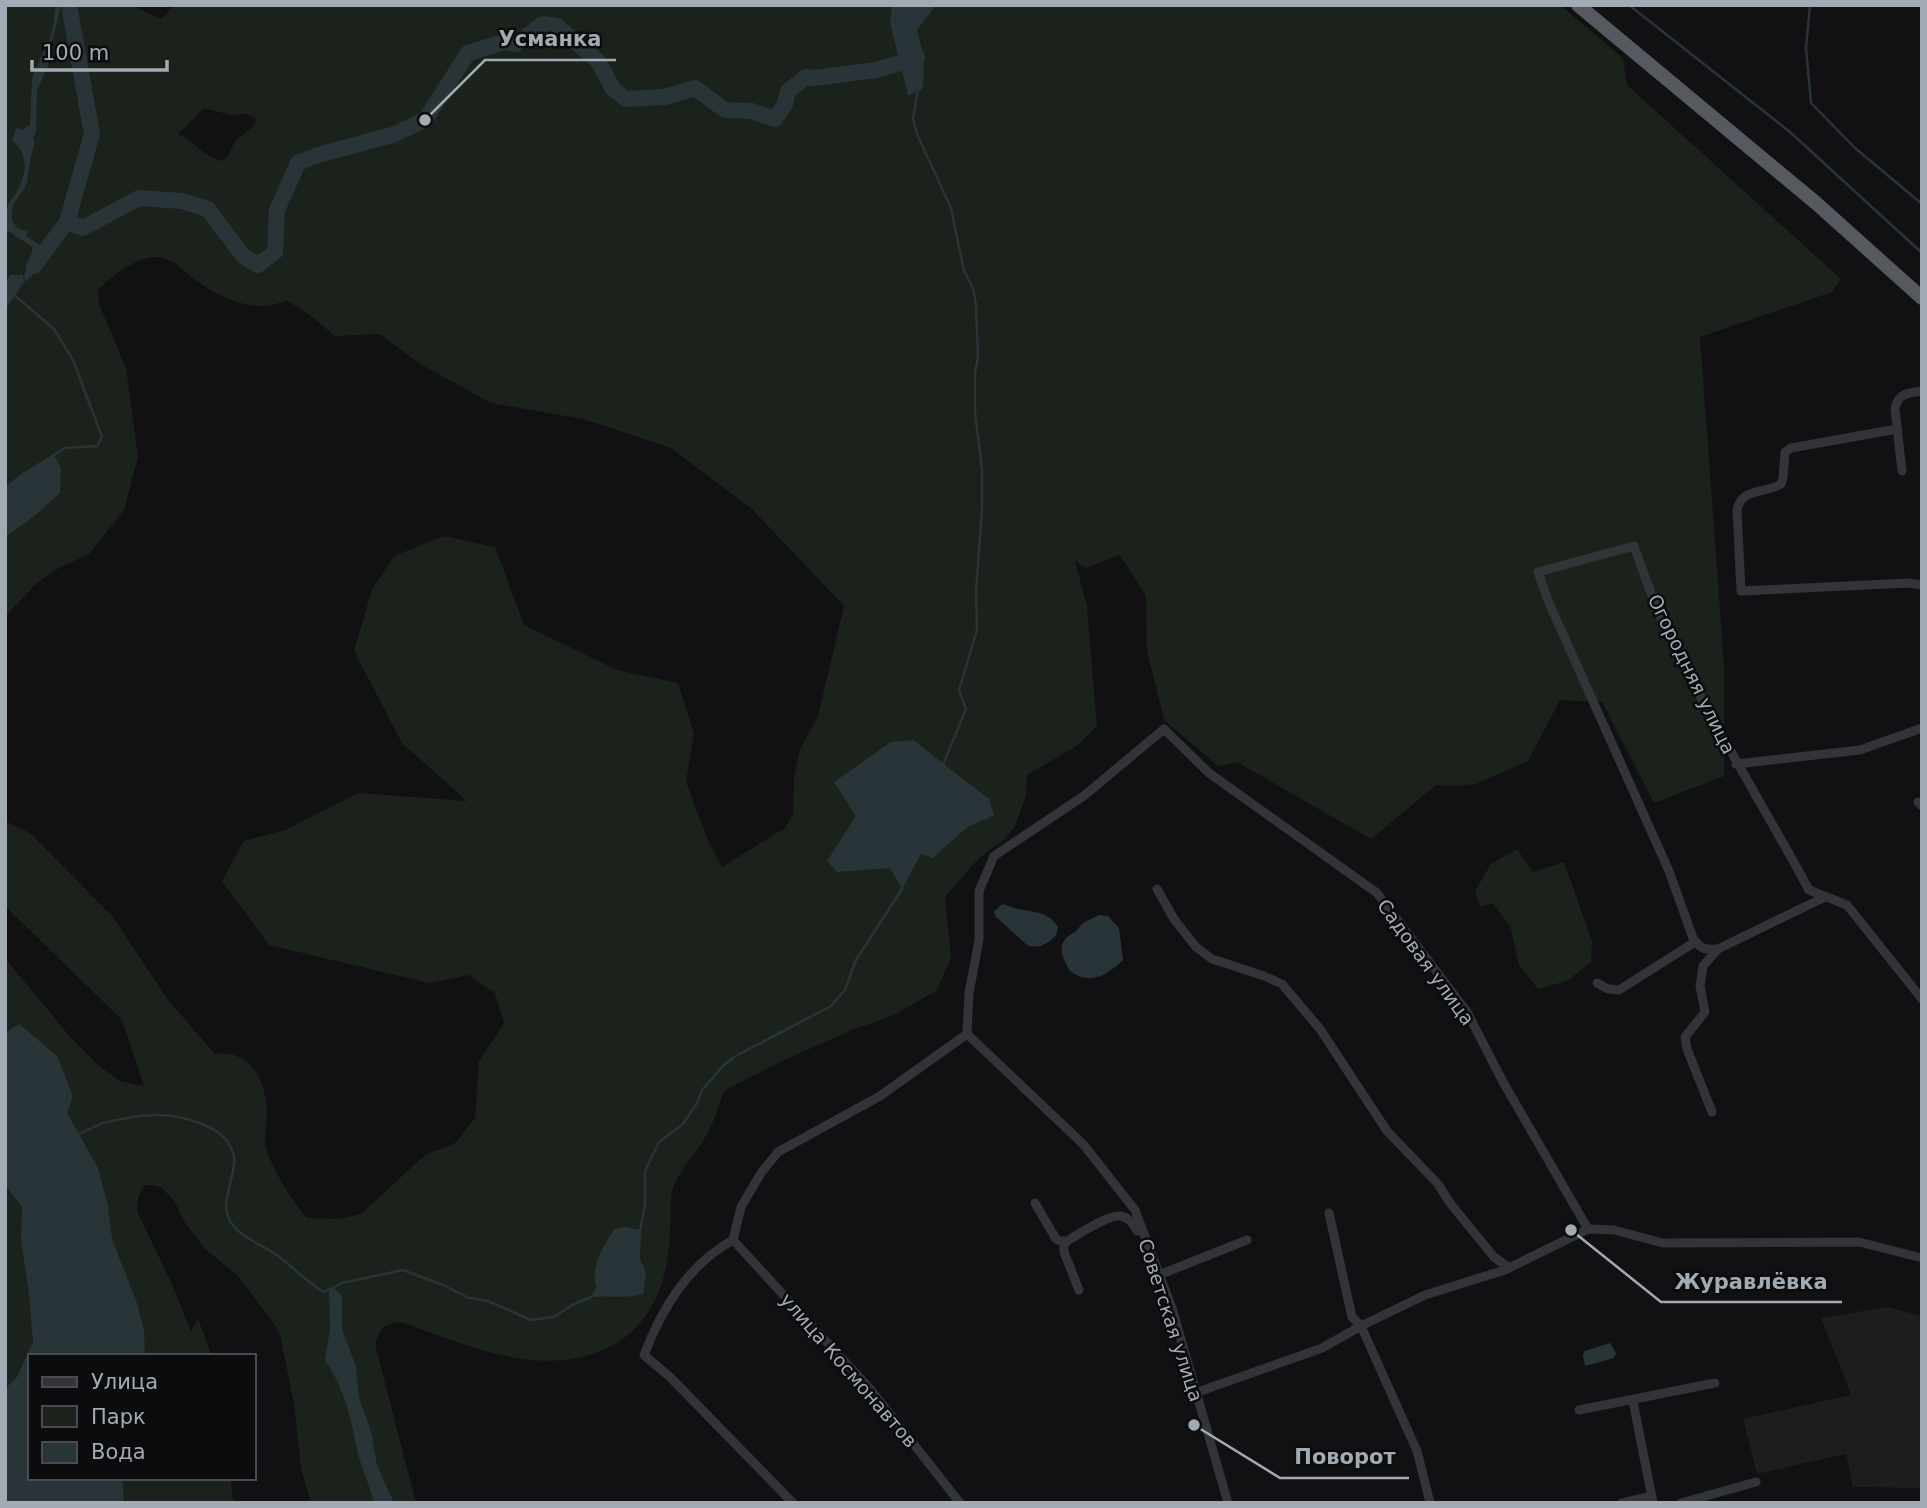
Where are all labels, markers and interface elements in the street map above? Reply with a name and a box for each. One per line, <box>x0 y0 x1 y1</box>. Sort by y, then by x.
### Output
callout: Усманка <box>485 18 616 60</box>
text: Усманка <box>499 27 601 51</box>
scale bar <box>32 28 166 72</box>
text: 100 m <box>42 41 109 65</box>
street label: Огородняя улица <box>1644 591 1740 757</box>
street label: Садовая улица <box>1373 895 1479 1029</box>
street label: Советская улица <box>1134 1236 1208 1404</box>
callout: Журавлёвка <box>1661 1260 1842 1302</box>
text: Журавлёвка <box>1674 1270 1828 1294</box>
street label: улица Космонавтов <box>776 1288 922 1452</box>
legend <box>28 1354 256 1480</box>
text: Улица <box>91 1370 158 1394</box>
text: Парк <box>91 1405 146 1429</box>
callout: Поворот <box>1280 1436 1409 1478</box>
text: Вода <box>91 1440 146 1464</box>
text: Поворот <box>1294 1445 1396 1469</box>

